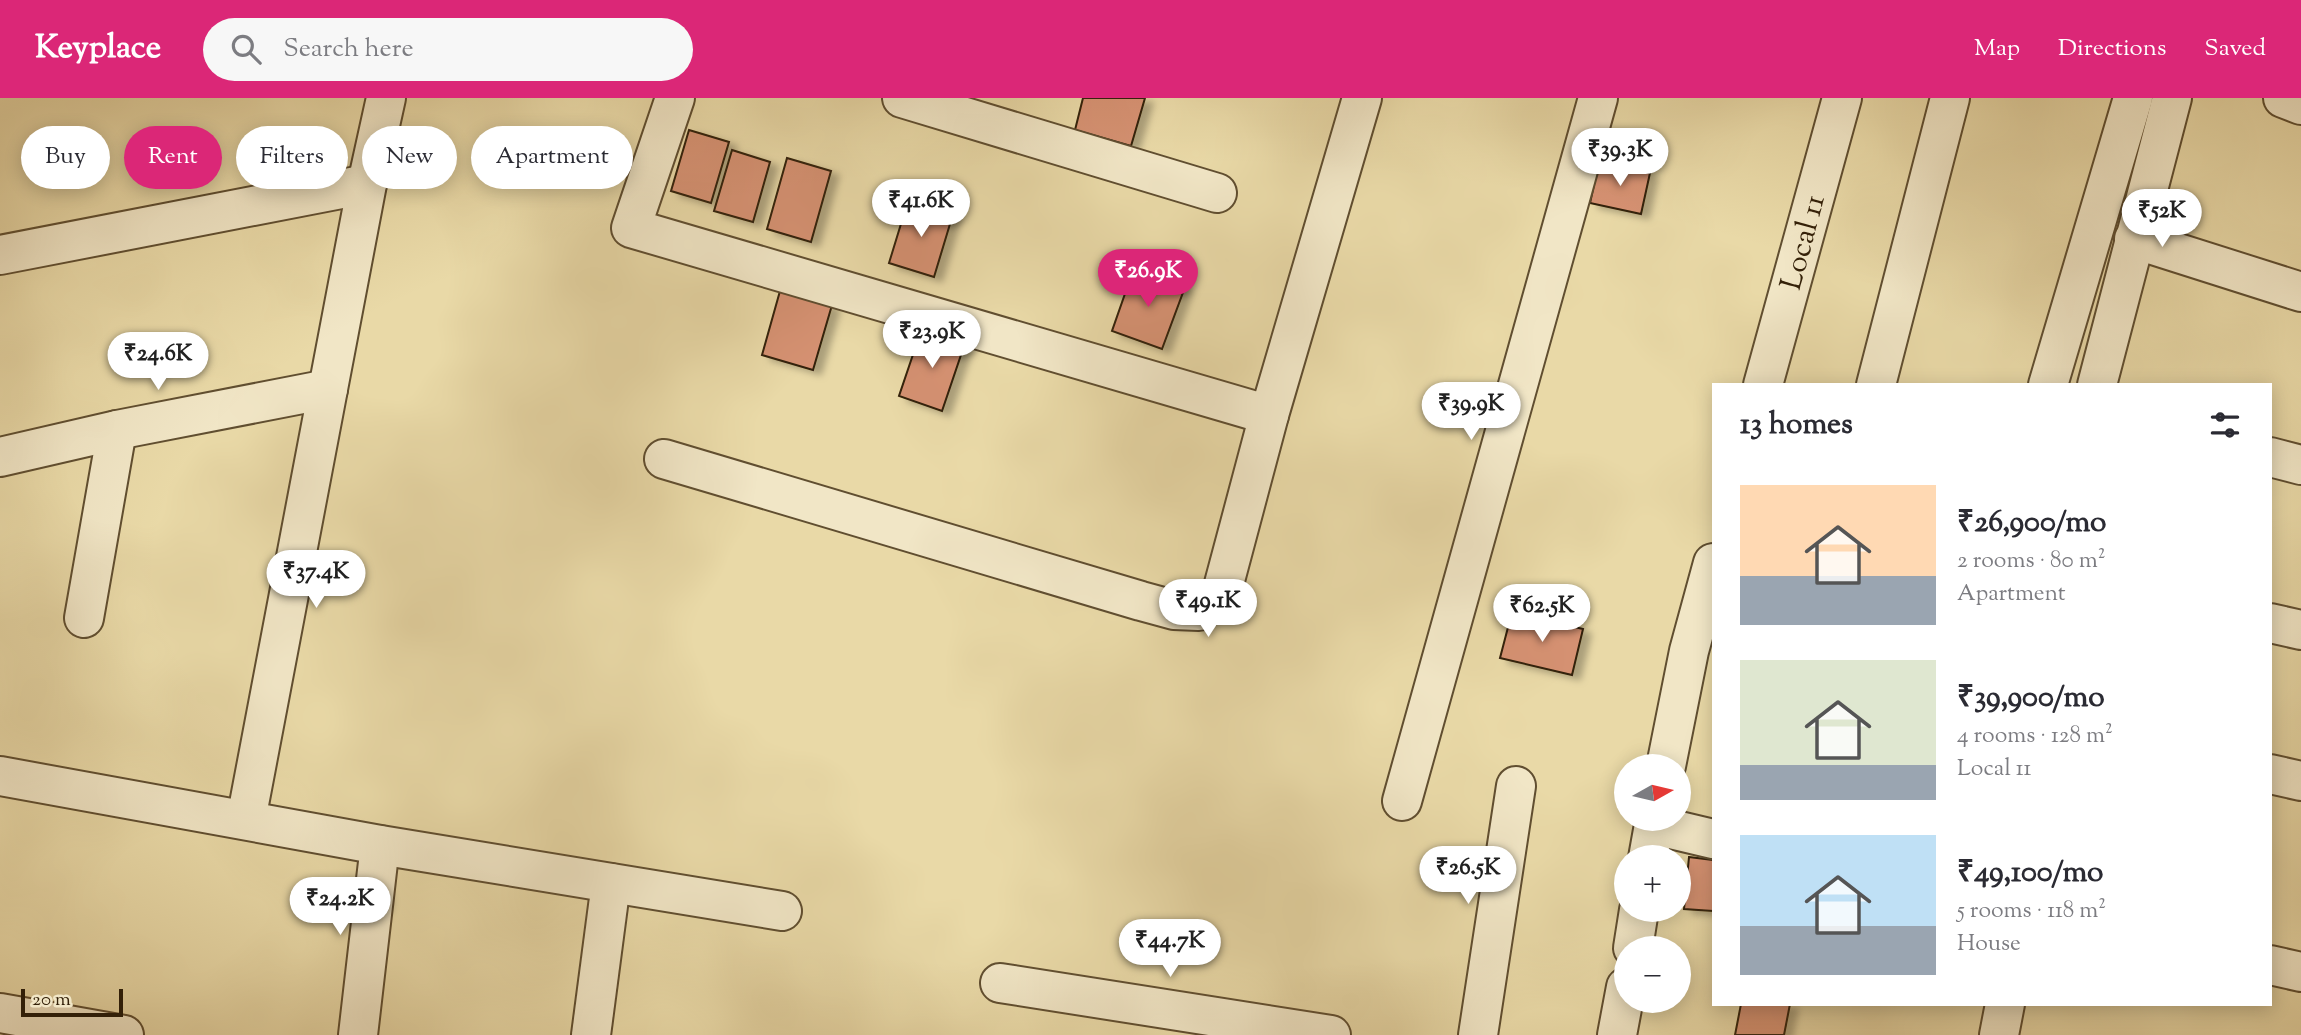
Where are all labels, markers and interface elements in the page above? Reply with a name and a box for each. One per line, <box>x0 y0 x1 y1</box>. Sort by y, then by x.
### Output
search box <box>203 18 693 81</box>
text: Keyplace <box>35 25 161 73</box>
icon: search <box>227 30 265 68</box>
text: Search here <box>283 31 414 68</box>
text: Map <box>1974 32 2020 66</box>
text: Directions <box>2058 32 2166 66</box>
text: Saved <box>2204 32 2266 66</box>
chip: Buy <box>21 126 110 189</box>
chip: Rent <box>124 126 222 189</box>
chip: Filters <box>236 126 348 189</box>
chip: New <box>362 126 457 189</box>
chip: Apartment <box>471 126 633 189</box>
pin: ₹39.3K <box>1563 129 1677 188</box>
text: ₹39.3K <box>1587 134 1653 167</box>
pin: ₹41.6K <box>864 180 978 239</box>
text: ₹41.6K <box>888 185 954 218</box>
street label: Local 11 <box>1771 190 1838 295</box>
pin: ₹52K <box>2121 190 2203 249</box>
text: ₹52K <box>2138 195 2186 228</box>
pin: ₹26.9K <box>1091 250 1205 309</box>
text: ₹26.9K <box>1114 255 1182 288</box>
pin: ₹23.9K <box>875 310 989 370</box>
text: ₹23.9K <box>899 316 965 349</box>
pin: ₹24.6K <box>101 332 215 392</box>
text: ₹24.6K <box>124 338 192 371</box>
pin: ₹39.9K <box>1414 382 1528 442</box>
text: ₹39.9K <box>1438 388 1504 421</box>
text: 13 homes <box>1740 404 1853 447</box>
icon: filters <box>2206 406 2244 444</box>
text: ₹26,900/mo <box>1957 502 2107 545</box>
icon: home <box>1796 513 1880 597</box>
text: 2 rooms · 80 m² <box>1957 545 2105 578</box>
pin: ₹37.4K <box>259 550 373 610</box>
text: ₹37.4K <box>283 556 349 589</box>
text: Apartment <box>1957 578 2066 611</box>
pin: ₹49.1K <box>1151 580 1265 639</box>
pin: ₹62.5K <box>1485 584 1599 644</box>
text: ₹49.1K <box>1175 585 1241 618</box>
text: ₹62.5K <box>1509 590 1575 623</box>
text: ₹39,900/mo <box>1957 677 2105 720</box>
icon: home <box>1796 688 1880 772</box>
text: 4 rooms · 128 m² <box>1957 720 2113 753</box>
text: Local 11 <box>1957 753 2031 786</box>
north arrow <box>1614 754 1690 831</box>
map controls <box>1614 754 1691 1013</box>
button: + <box>1614 845 1691 922</box>
pin: ₹26.5K <box>1411 846 1525 906</box>
text: ₹26.5K <box>1435 852 1501 885</box>
text: ₹49,100/mo <box>1957 852 2103 895</box>
icon: home <box>1796 863 1880 947</box>
pin: ₹24.2K <box>283 878 397 937</box>
text: ₹24.2K <box>306 883 374 916</box>
text: 5 rooms · 118 m² <box>1957 895 2106 928</box>
pin: ₹44.7K <box>1113 920 1227 979</box>
text: ₹44.7K <box>1135 925 1205 958</box>
text: House <box>1957 928 2021 961</box>
button: − <box>1614 936 1691 1013</box>
scale bar <box>21 986 122 1018</box>
text: 20 m <box>32 987 71 1014</box>

